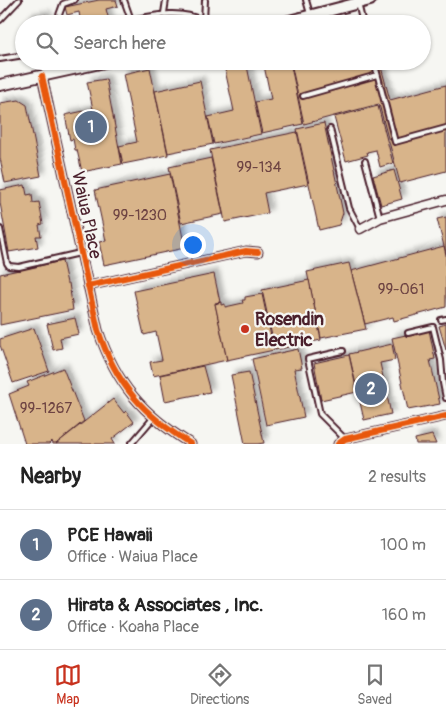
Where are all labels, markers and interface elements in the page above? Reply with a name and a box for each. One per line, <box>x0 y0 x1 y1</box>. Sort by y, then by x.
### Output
search box <box>15 15 431 70</box>
icon: search <box>33 29 61 57</box>
text: Search here <box>73 31 166 55</box>
pin: 1 <box>75 108 107 146</box>
house number: 99-134 <box>237 158 282 177</box>
street label: Waiua Place <box>66 169 107 261</box>
house number: 99-1230 <box>113 206 167 225</box>
your location <box>180 232 206 258</box>
house number: 99-061 <box>378 280 424 299</box>
place label: Rosendin Electric <box>255 308 324 352</box>
marker: Rosendin Electric <box>239 323 251 335</box>
pin: 2 <box>355 370 387 408</box>
house number: 99-1267 <box>20 399 72 418</box>
text: Nearby <box>20 463 81 490</box>
text: 2 results <box>368 467 426 487</box>
text: PCE Hawaii <box>67 523 153 547</box>
text: 1 <box>33 535 39 555</box>
text: 100 m <box>380 535 426 555</box>
text: Office · Waiua Place <box>67 547 198 567</box>
text: Hirata & Associates , Inc. <box>67 593 263 617</box>
text: 2 <box>32 605 40 625</box>
text: 160 m <box>382 605 426 625</box>
text: Office · Koaha Place <box>67 617 199 637</box>
tab: Map <box>54 661 82 708</box>
tab: Directions <box>190 661 249 708</box>
tab: Saved <box>357 661 392 708</box>

